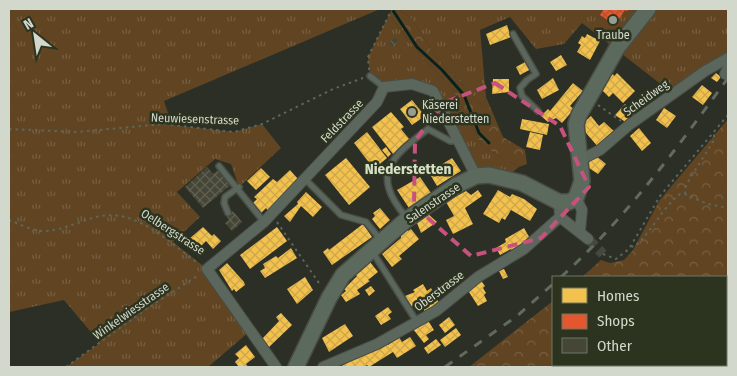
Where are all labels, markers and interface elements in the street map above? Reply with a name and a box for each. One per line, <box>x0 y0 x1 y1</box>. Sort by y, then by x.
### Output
north arrow <box>10 10 60 60</box>
marker: Traube <box>607 14 619 26</box>
text: N <box>21 15 37 34</box>
place label: Traube <box>596 28 630 42</box>
street label: Scheidweg <box>621 77 672 119</box>
street label: Feldstrasse <box>318 96 366 146</box>
place label: Käserei Niederstetten <box>422 98 489 126</box>
marker: Käserei Niederstetten <box>406 106 418 118</box>
street label: Neuwiesenstrasse <box>151 110 239 128</box>
district label: Niederstetten <box>365 160 451 178</box>
street label: Salenstrasse <box>403 180 463 226</box>
street label: Oelbergstrasse <box>138 206 208 258</box>
street label: Oberstrasse <box>411 268 467 314</box>
legend <box>552 276 727 366</box>
street label: Winkelwiesstrasse <box>90 280 172 342</box>
text: Homes <box>597 287 639 305</box>
text: Shops <box>597 312 635 330</box>
text: Other <box>597 337 633 355</box>

